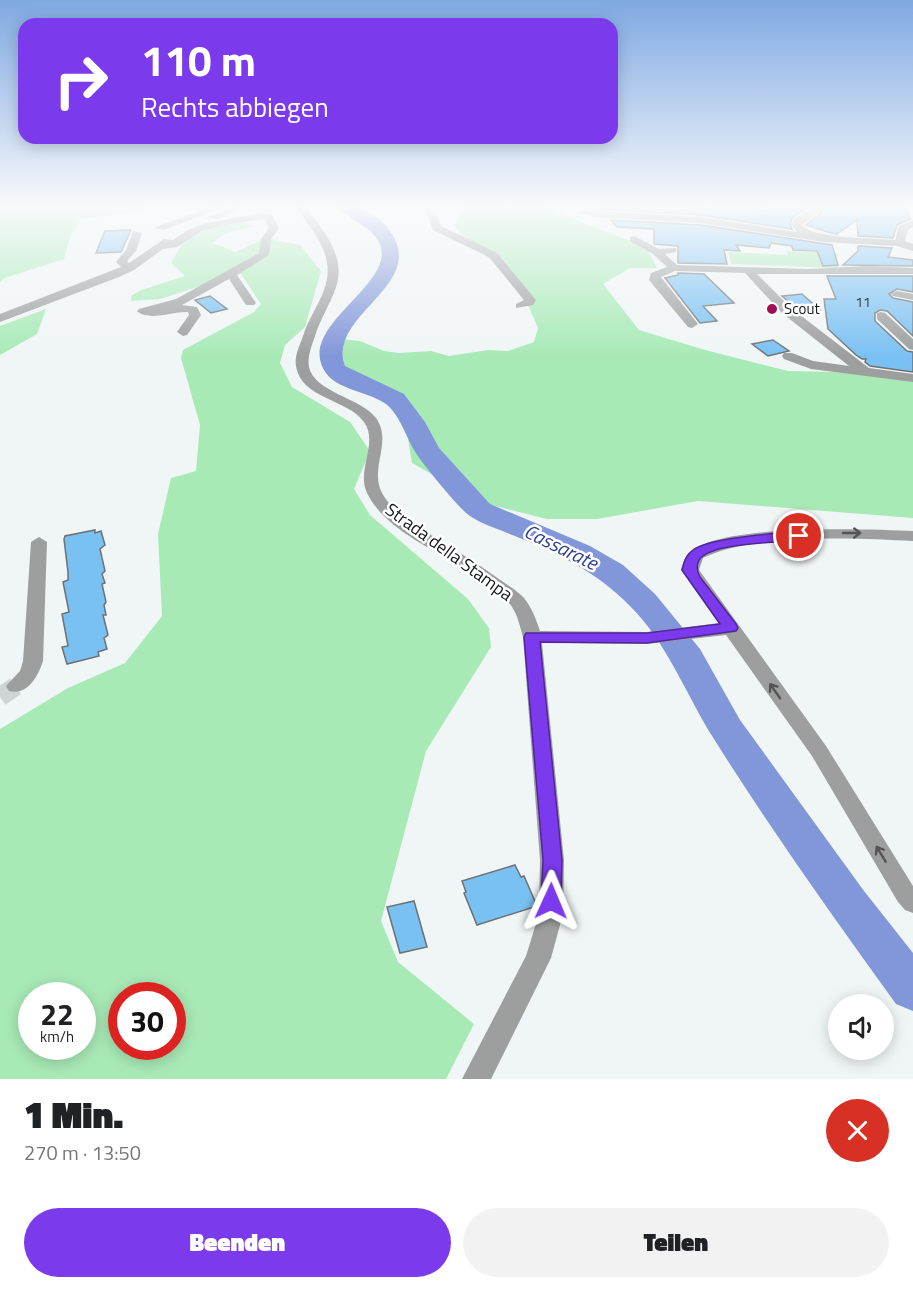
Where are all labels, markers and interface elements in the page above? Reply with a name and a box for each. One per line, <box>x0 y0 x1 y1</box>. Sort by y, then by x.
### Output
text: 110 m <box>141 28 256 92</box>
icon: right <box>42 42 120 120</box>
text: Rechts abbiegen <box>141 86 329 127</box>
house number: 11 <box>855 291 871 312</box>
place label: Scout <box>784 297 820 320</box>
marker: Scout <box>765 302 779 316</box>
street label: Strada della Stampa <box>380 496 519 607</box>
pin <box>773 510 824 561</box>
water label: Cassarate <box>519 515 605 579</box>
icon: arrive <box>782 519 815 552</box>
one-way arrow <box>842 527 862 539</box>
one-way arrow <box>769 683 782 699</box>
one-way arrow <box>875 846 887 863</box>
position arrow <box>519 869 583 933</box>
speed limit sign: 30 <box>108 982 186 1060</box>
text: 22 <box>40 991 74 1037</box>
map controls <box>828 994 894 1060</box>
button: sound <box>828 994 894 1060</box>
text: km/h <box>40 1025 74 1048</box>
text: 1 Min. <box>24 1087 123 1142</box>
button: close <box>826 1099 889 1162</box>
text: 270 m · 13:50 <box>24 1137 141 1168</box>
button: Beenden <box>24 1208 451 1277</box>
button: Teilen <box>463 1208 889 1277</box>

